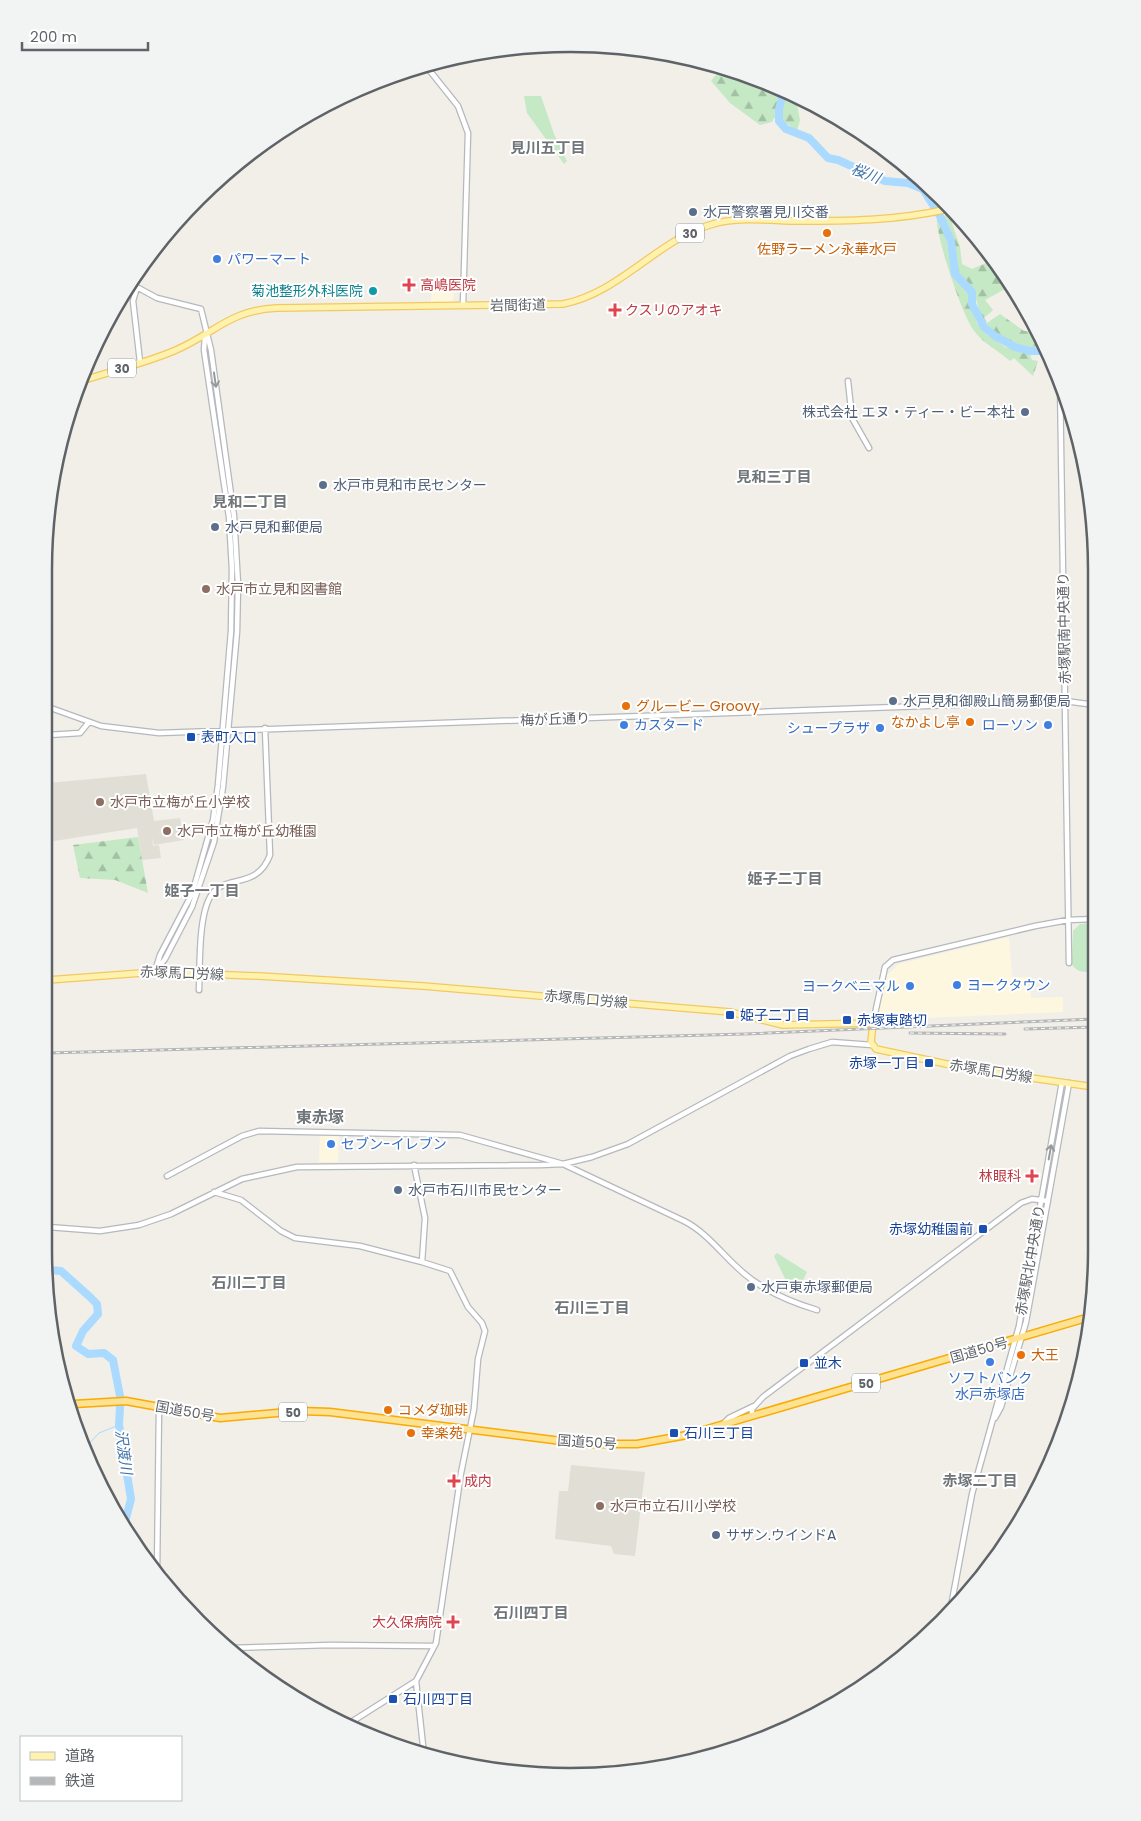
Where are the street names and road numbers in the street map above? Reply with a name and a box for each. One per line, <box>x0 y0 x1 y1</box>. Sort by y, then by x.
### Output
road number: 30 <box>676 224 704 242</box>
street label: 岩間街道 <box>490 295 546 315</box>
road number: 30 <box>108 358 136 378</box>
street label: 赤塚駅南中央通り <box>1053 572 1075 684</box>
street label: 梅が丘通り <box>520 708 590 730</box>
street label: 赤塚馬口労線 <box>140 962 224 984</box>
street label: 赤塚馬口労線 <box>543 985 629 1013</box>
street label: 赤塚馬口労線 <box>948 1055 1034 1087</box>
street label: 赤塚駅北中央通り <box>1010 1203 1050 1317</box>
street label: 国道50号 <box>948 1332 1010 1368</box>
road number: 50 <box>852 1374 880 1392</box>
street label: 国道50号 <box>154 1396 216 1426</box>
road number: 50 <box>279 1402 307 1421</box>
street label: 国道50号 <box>557 1430 617 1454</box>

